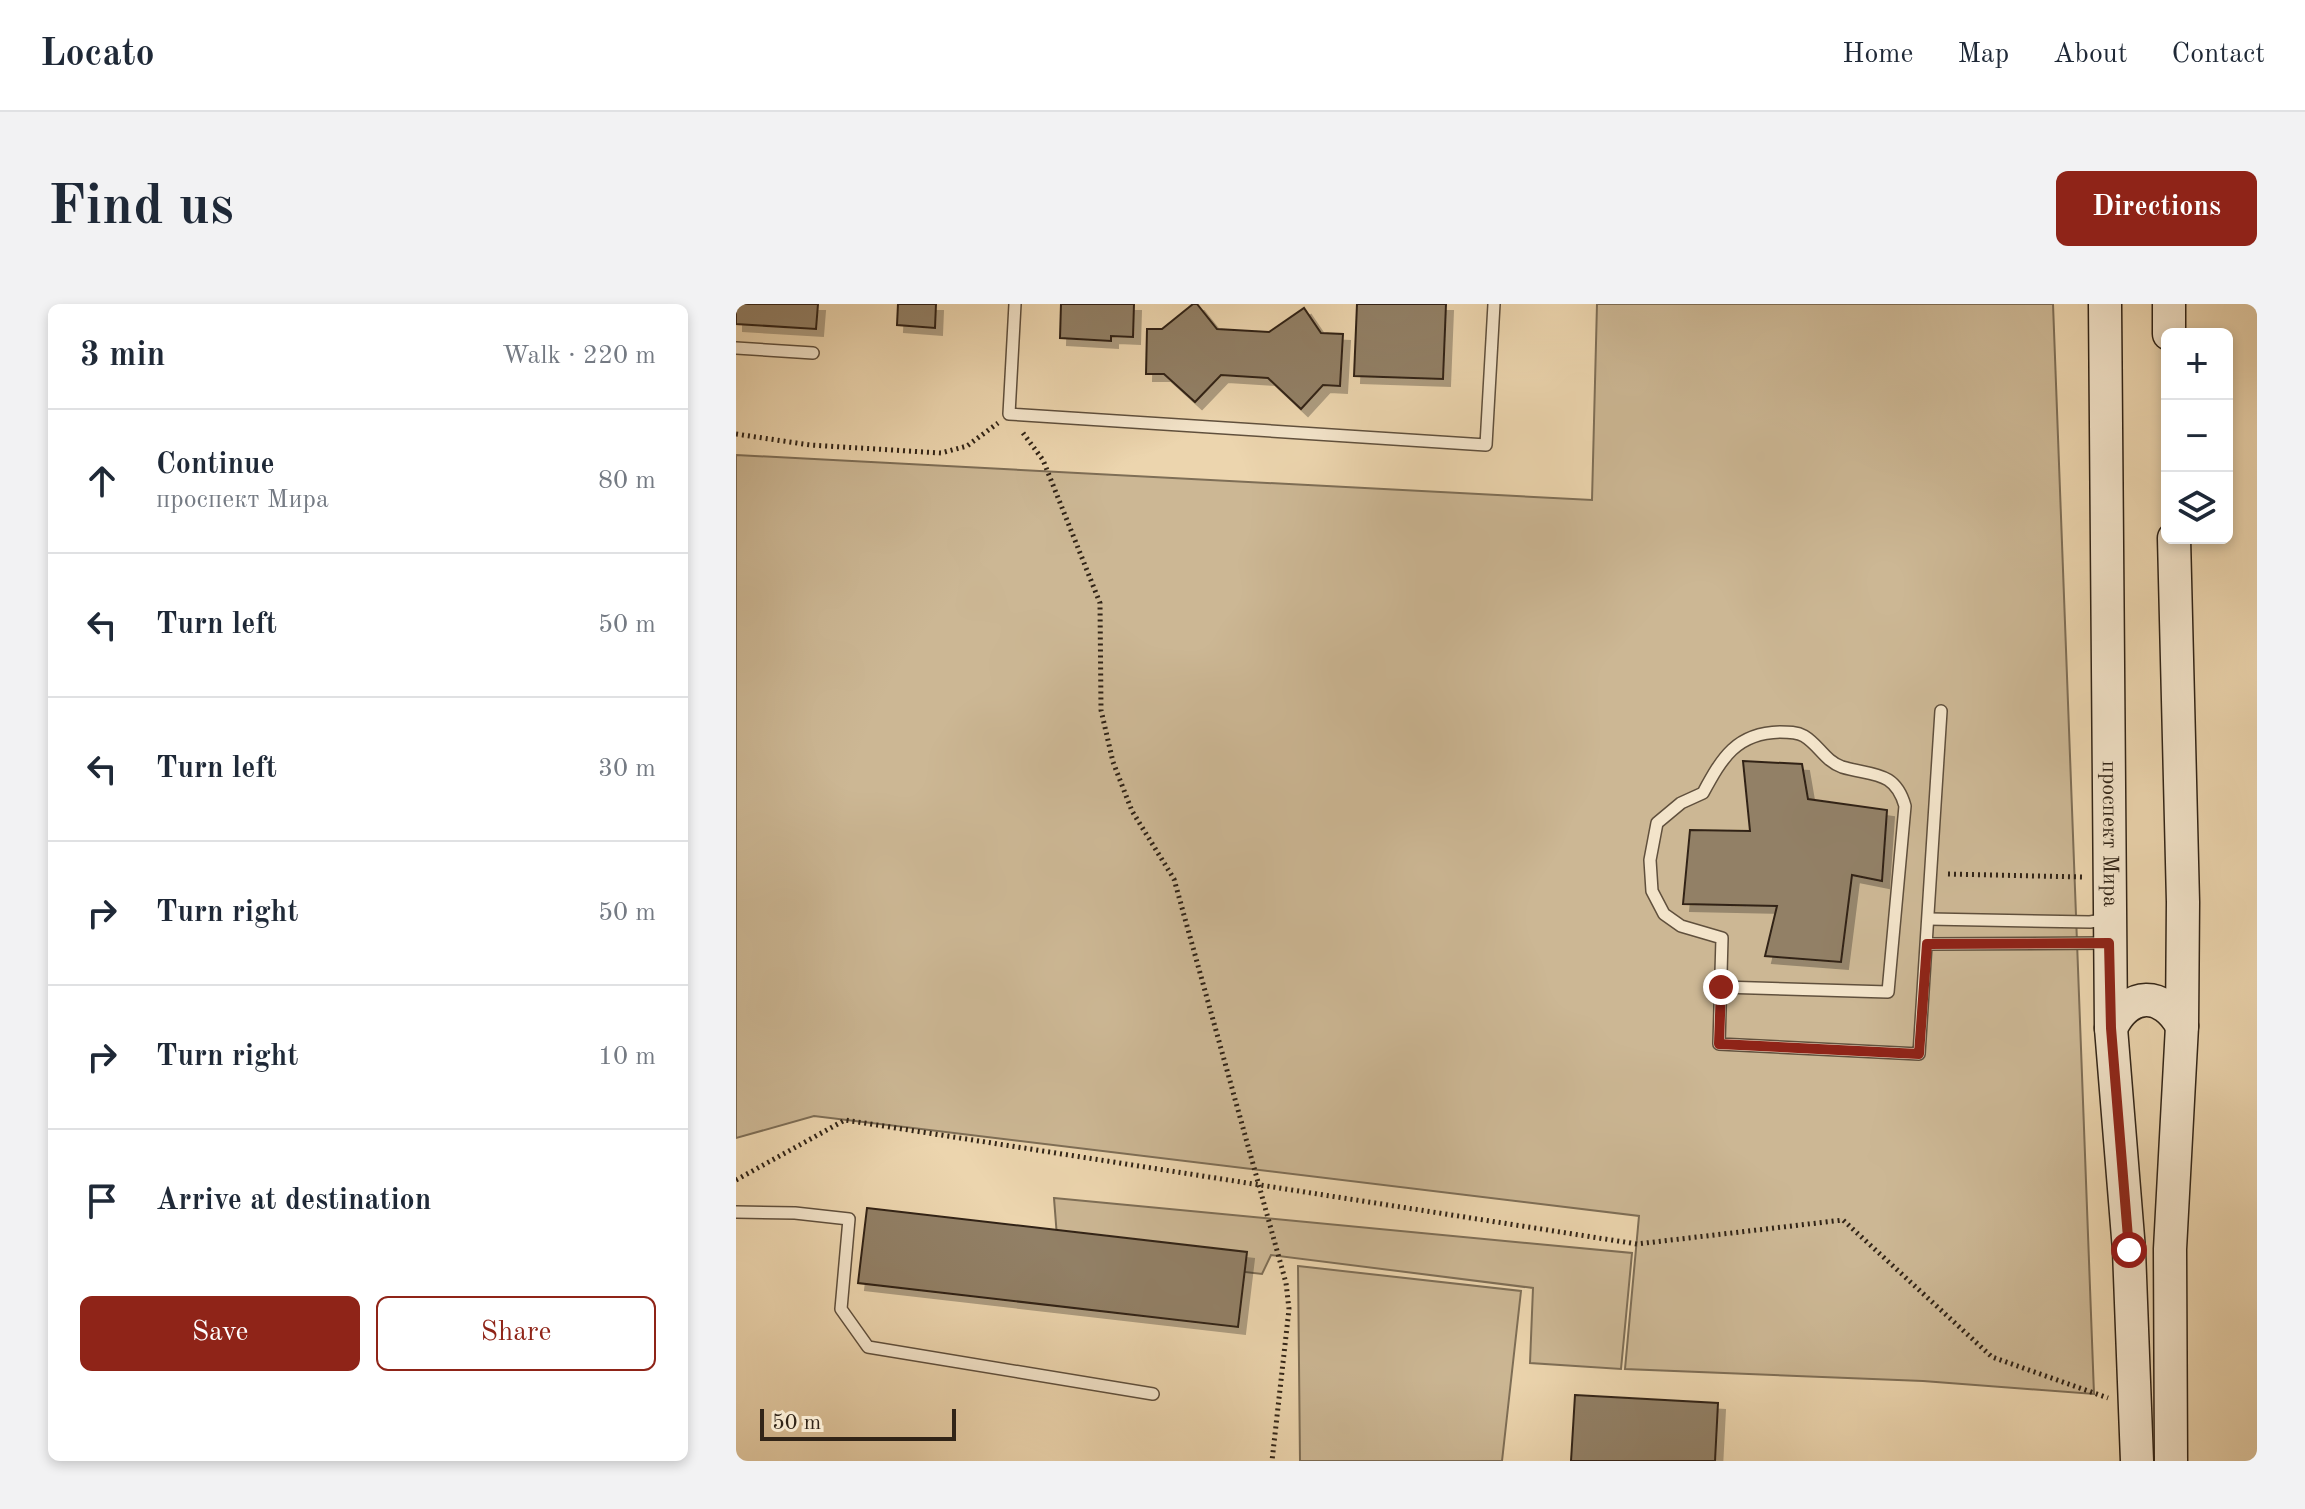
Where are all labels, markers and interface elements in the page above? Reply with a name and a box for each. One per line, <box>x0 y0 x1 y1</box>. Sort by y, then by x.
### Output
text: Locato <box>40 36 155 74</box>
text: Home <box>1842 41 1913 69</box>
text: Map <box>1957 41 2009 69</box>
text: About <box>2053 41 2128 69</box>
text: Contact <box>2172 41 2265 69</box>
button: Directions <box>2056 171 2257 246</box>
text: Find us <box>48 180 234 236</box>
map controls <box>2161 328 2233 544</box>
button: + <box>2161 328 2233 400</box>
text: 3 min <box>80 339 165 373</box>
text: Walk · 220 m <box>502 343 656 369</box>
button: − <box>2161 400 2233 472</box>
text: Continue <box>156 450 275 480</box>
icon: ahead <box>80 459 124 503</box>
text: 80 m <box>598 468 656 494</box>
button: layers <box>2161 472 2233 544</box>
text: проспект Мира <box>156 487 329 513</box>
icon: left <box>80 603 124 647</box>
text: Turn left <box>156 610 277 640</box>
text: 50 m <box>598 612 656 638</box>
icon: left <box>80 747 124 791</box>
text: Turn left <box>156 754 277 784</box>
text: 30 m <box>598 756 656 782</box>
street label: проспект Мира <box>2098 761 2121 907</box>
icon: right <box>80 891 124 935</box>
text: Turn right <box>156 898 298 928</box>
text: 50 m <box>598 900 656 926</box>
route end <box>1703 969 1739 1005</box>
icon: right <box>80 1035 124 1079</box>
text: Turn right <box>156 1042 298 1072</box>
text: 10 m <box>598 1044 656 1070</box>
icon: arrive <box>80 1179 124 1223</box>
text: Arrive at destination <box>156 1186 431 1216</box>
route start <box>2111 1232 2147 1268</box>
button: Save <box>80 1296 360 1371</box>
button: Share <box>376 1296 656 1371</box>
scale bar <box>760 1405 956 1441</box>
text: 50 m <box>772 1412 821 1434</box>

